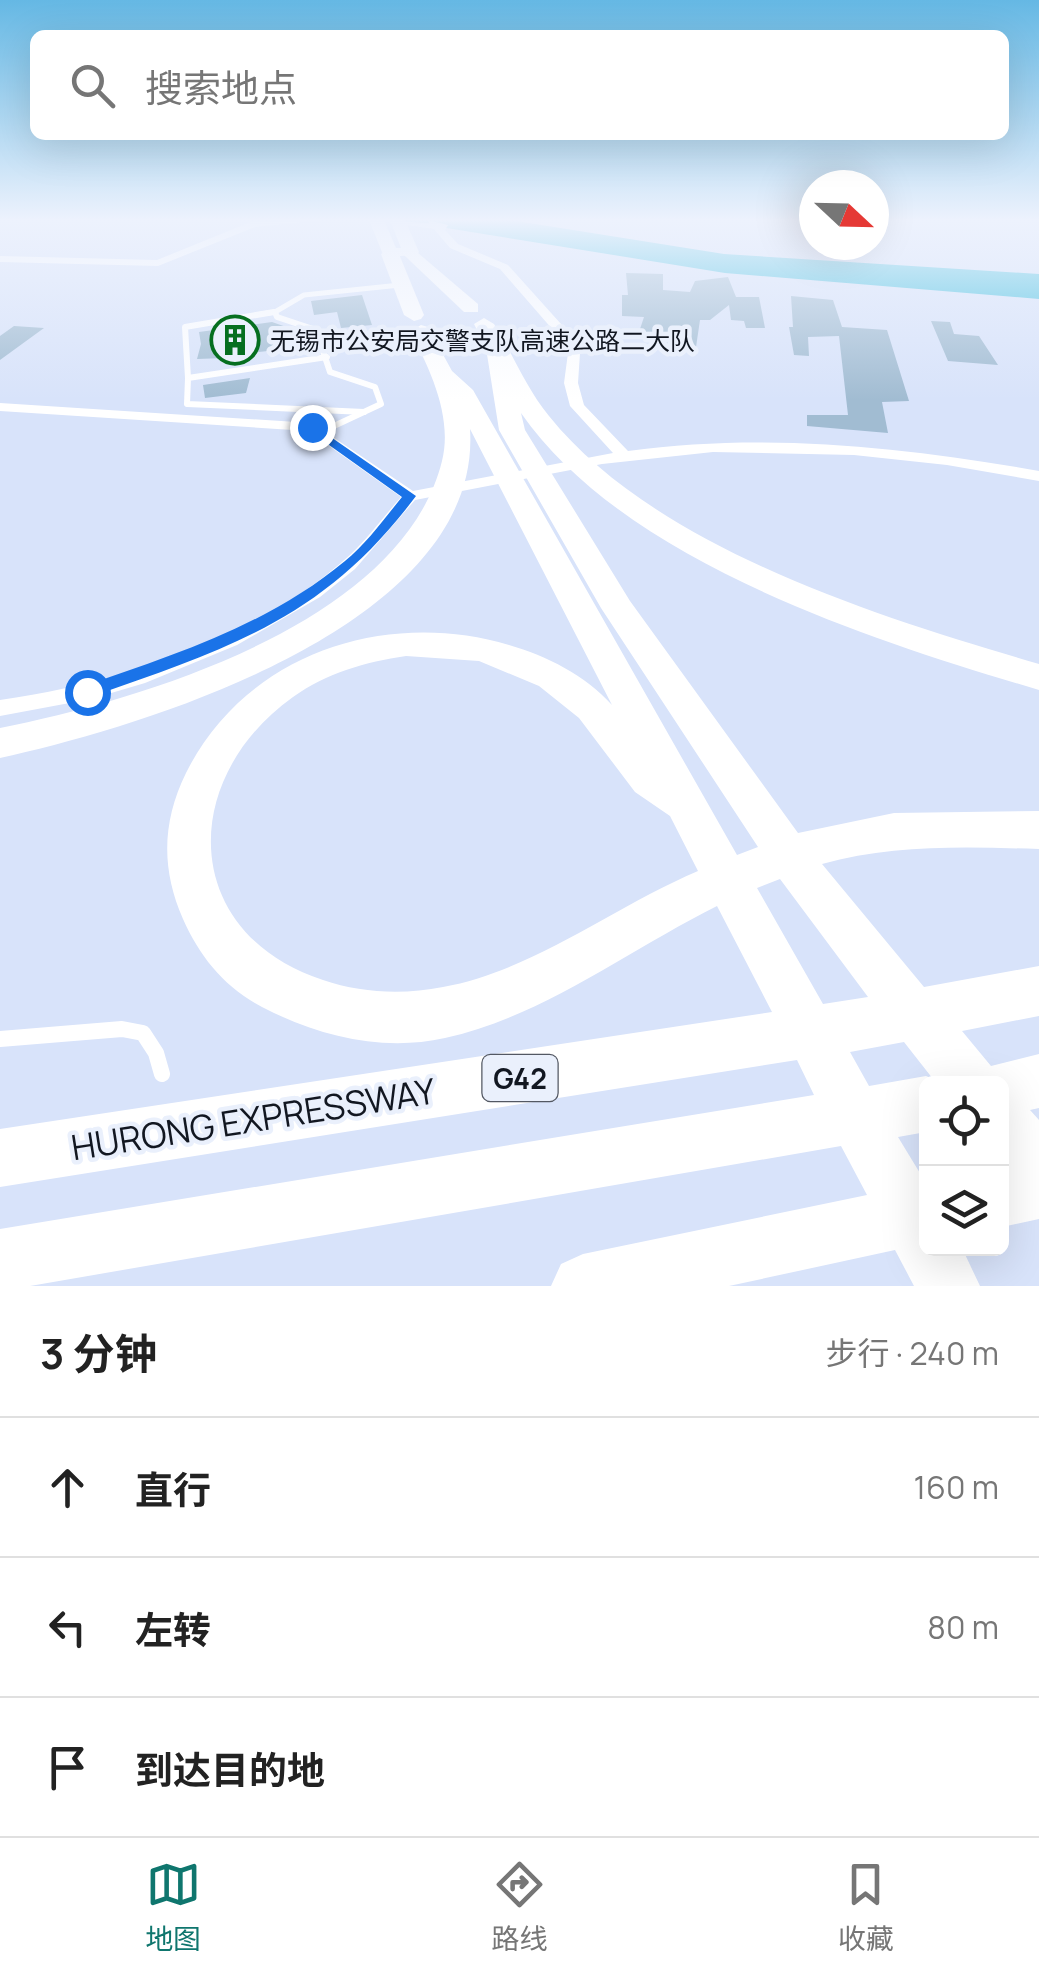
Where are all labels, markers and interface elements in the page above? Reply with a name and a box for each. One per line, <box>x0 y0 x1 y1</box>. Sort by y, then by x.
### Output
search box <box>30 30 1009 140</box>
icon: search <box>65 58 120 113</box>
text: 搜索地点 <box>145 61 297 113</box>
north arrow <box>799 170 889 260</box>
building icon: 无锡市公安局交警支队高速公路二大队 <box>209 314 261 366</box>
place label: 无锡市公安局交警支队高速公路二大队 <box>270 323 695 358</box>
route end <box>290 405 336 451</box>
route start <box>65 670 111 716</box>
road number: G42 <box>482 1055 558 1101</box>
street label: HURONG EXPRESSWAY <box>68 1066 439 1171</box>
map controls <box>919 1076 1009 1256</box>
button: locate <box>919 1076 1009 1166</box>
button: layers <box>919 1166 1009 1256</box>
text: 3 分钟 <box>40 1324 157 1382</box>
text: 步行 · 240 m <box>825 1331 999 1375</box>
icon: ahead <box>40 1460 95 1515</box>
text: 直行 <box>135 1463 211 1515</box>
text: 160 m <box>914 1465 999 1509</box>
icon: left <box>40 1600 95 1655</box>
text: 左转 <box>135 1603 211 1655</box>
text: 80 m <box>927 1605 999 1649</box>
icon: arrive <box>40 1740 95 1795</box>
text: 到达目的地 <box>135 1743 325 1795</box>
tab: 地图 <box>145 1857 201 1957</box>
tab: 路线 <box>491 1857 548 1957</box>
tab: 收藏 <box>838 1857 894 1957</box>

